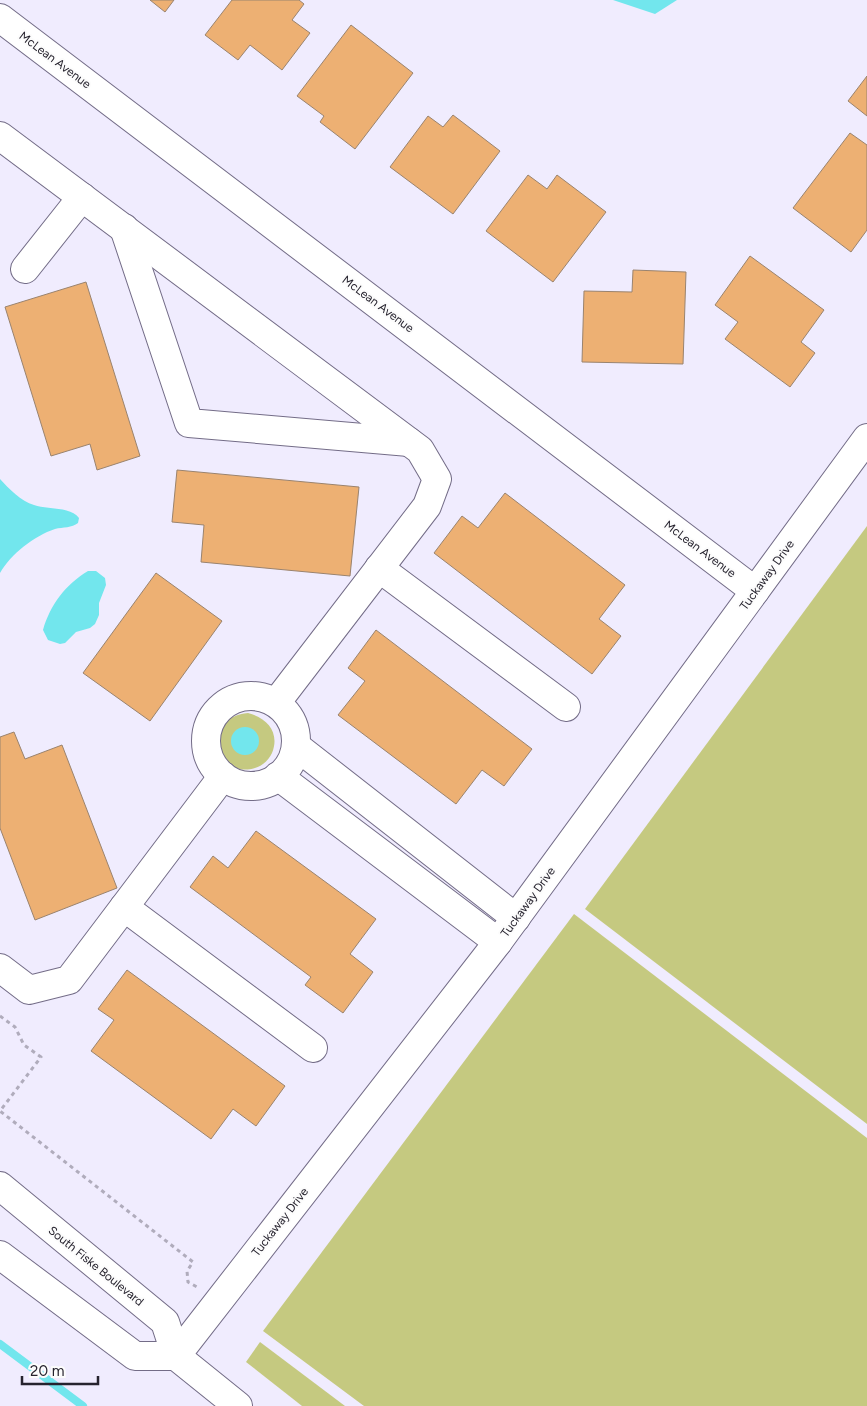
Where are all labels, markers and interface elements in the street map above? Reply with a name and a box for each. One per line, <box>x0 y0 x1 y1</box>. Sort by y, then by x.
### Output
street label: McLean Avenue <box>17 29 94 92</box>
street label: McLean Avenue <box>340 273 417 336</box>
street label: McLean Avenue <box>662 518 739 581</box>
street label: Tuckaway Drive <box>737 537 797 613</box>
street label: Tuckaway Drive <box>498 864 558 940</box>
street label: Tuckaway Drive <box>249 1185 311 1259</box>
street label: South Fiske Boulevard <box>45 1223 147 1309</box>
scale bar <box>22 1354 99 1386</box>
text: 20 m <box>30 1362 64 1380</box>

